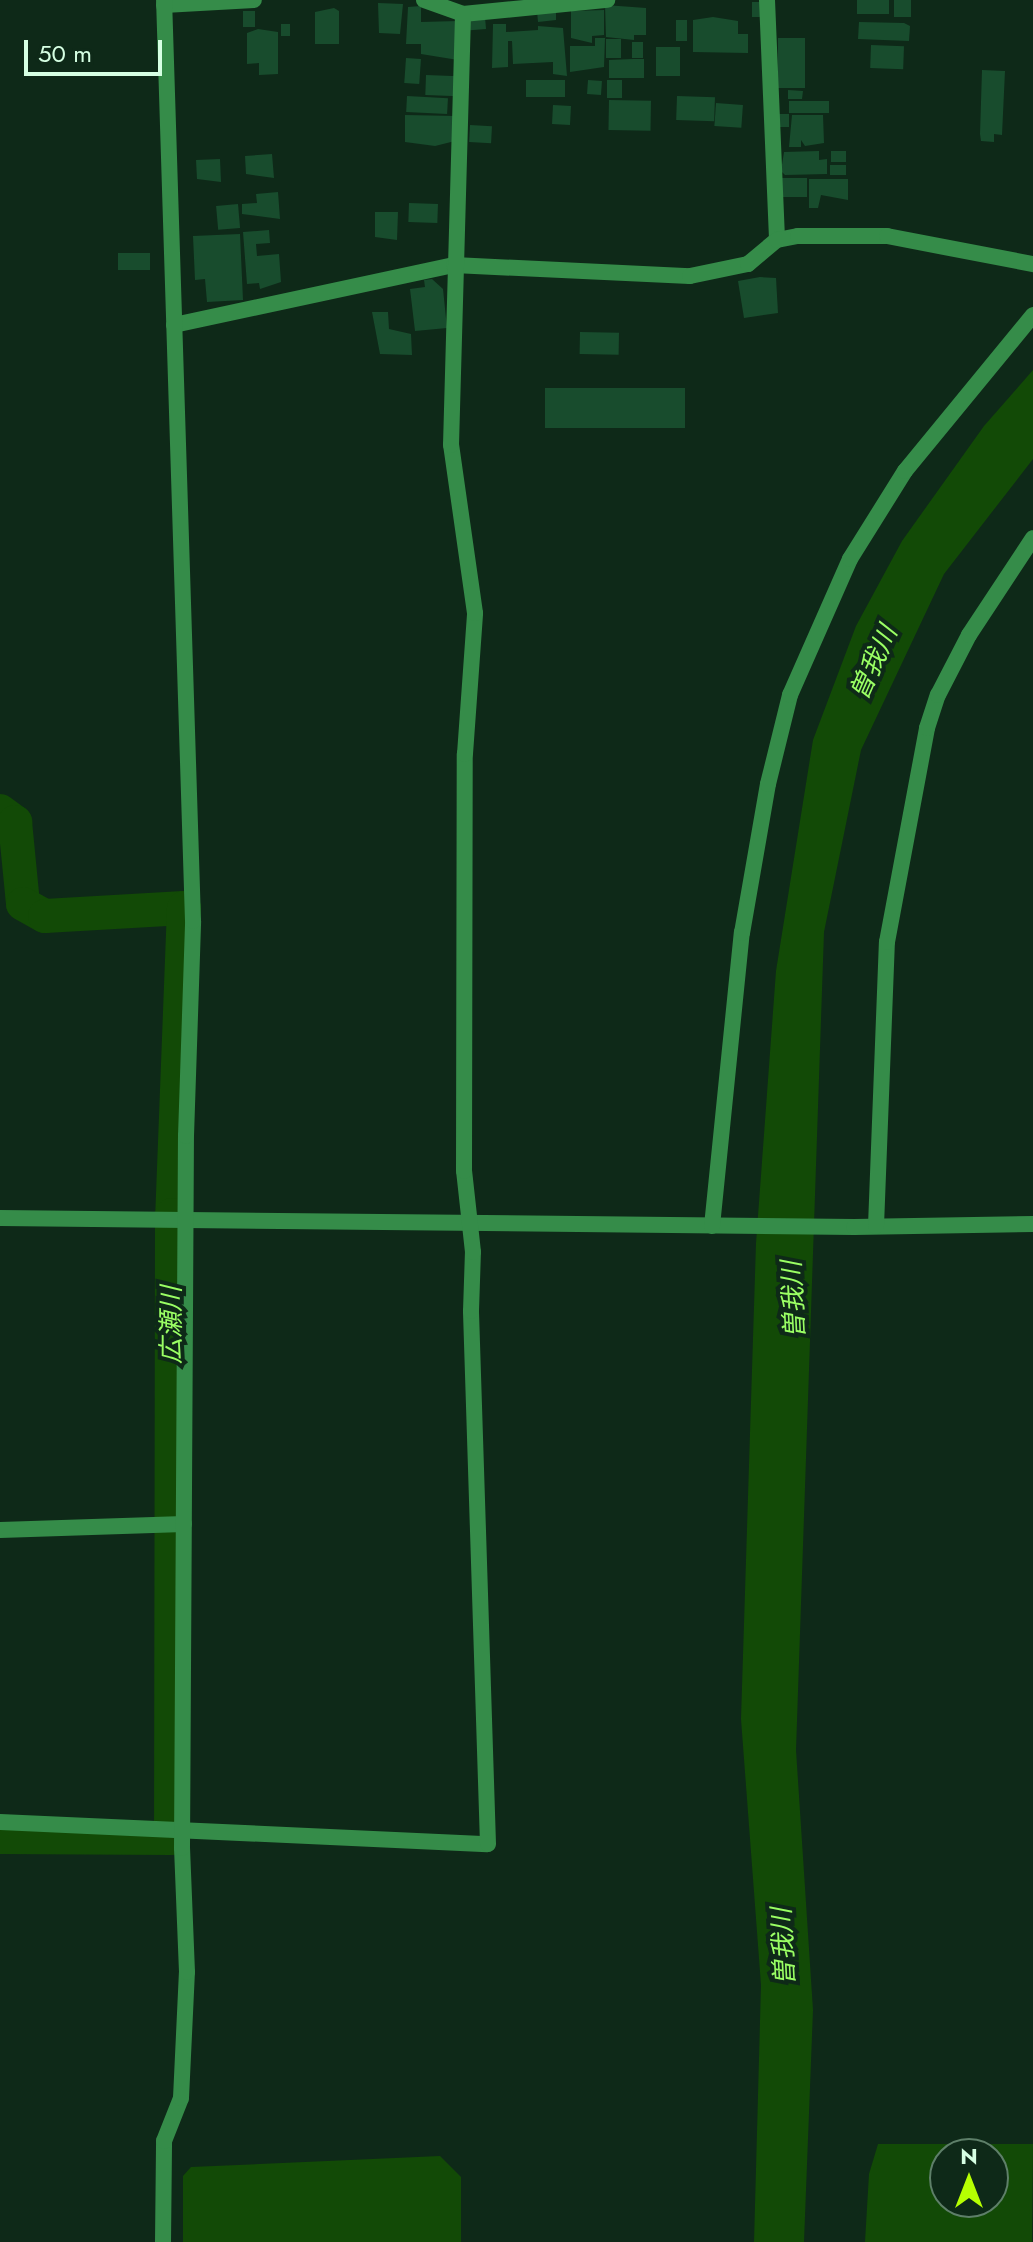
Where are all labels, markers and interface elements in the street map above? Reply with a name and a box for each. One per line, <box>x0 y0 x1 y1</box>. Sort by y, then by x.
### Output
scale bar <box>28 24 166 74</box>
text: 50 m <box>38 36 92 71</box>
water label: 曽我川 <box>844 621 904 705</box>
water label: 曽我川 <box>776 1260 812 1340</box>
water label: 広瀬川 <box>156 1286 188 1364</box>
water label: 曽我川 <box>766 1907 802 1987</box>
north arrow <box>929 2138 1009 2218</box>
text: N <box>960 2140 978 2172</box>

